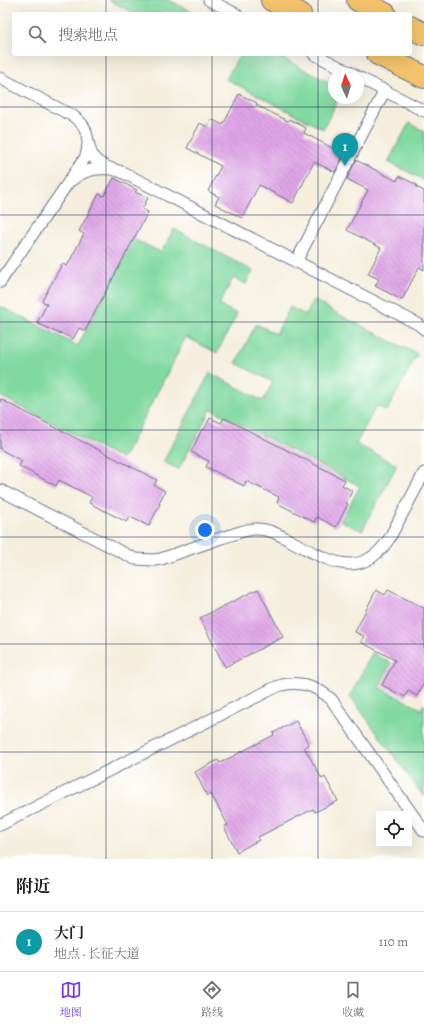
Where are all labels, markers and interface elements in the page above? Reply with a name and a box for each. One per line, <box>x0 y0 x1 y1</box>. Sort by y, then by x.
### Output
search box <box>12 12 412 56</box>
icon: search <box>26 23 48 45</box>
text: 搜索地点 <box>58 25 118 45</box>
north arrow <box>328 68 364 104</box>
pin: 1 <box>332 133 358 166</box>
your location <box>195 520 215 540</box>
map controls <box>376 811 412 847</box>
button: locate <box>376 811 412 847</box>
text: 附近 <box>16 875 50 898</box>
text: 大门 <box>54 923 84 943</box>
text: 1 <box>27 933 31 950</box>
text: 110 m <box>379 933 408 950</box>
text: 地点 · 长征大道 <box>54 945 140 962</box>
tab: 地图 <box>60 979 82 1020</box>
tab: 路线 <box>201 979 223 1020</box>
tab: 收藏 <box>342 979 364 1020</box>

